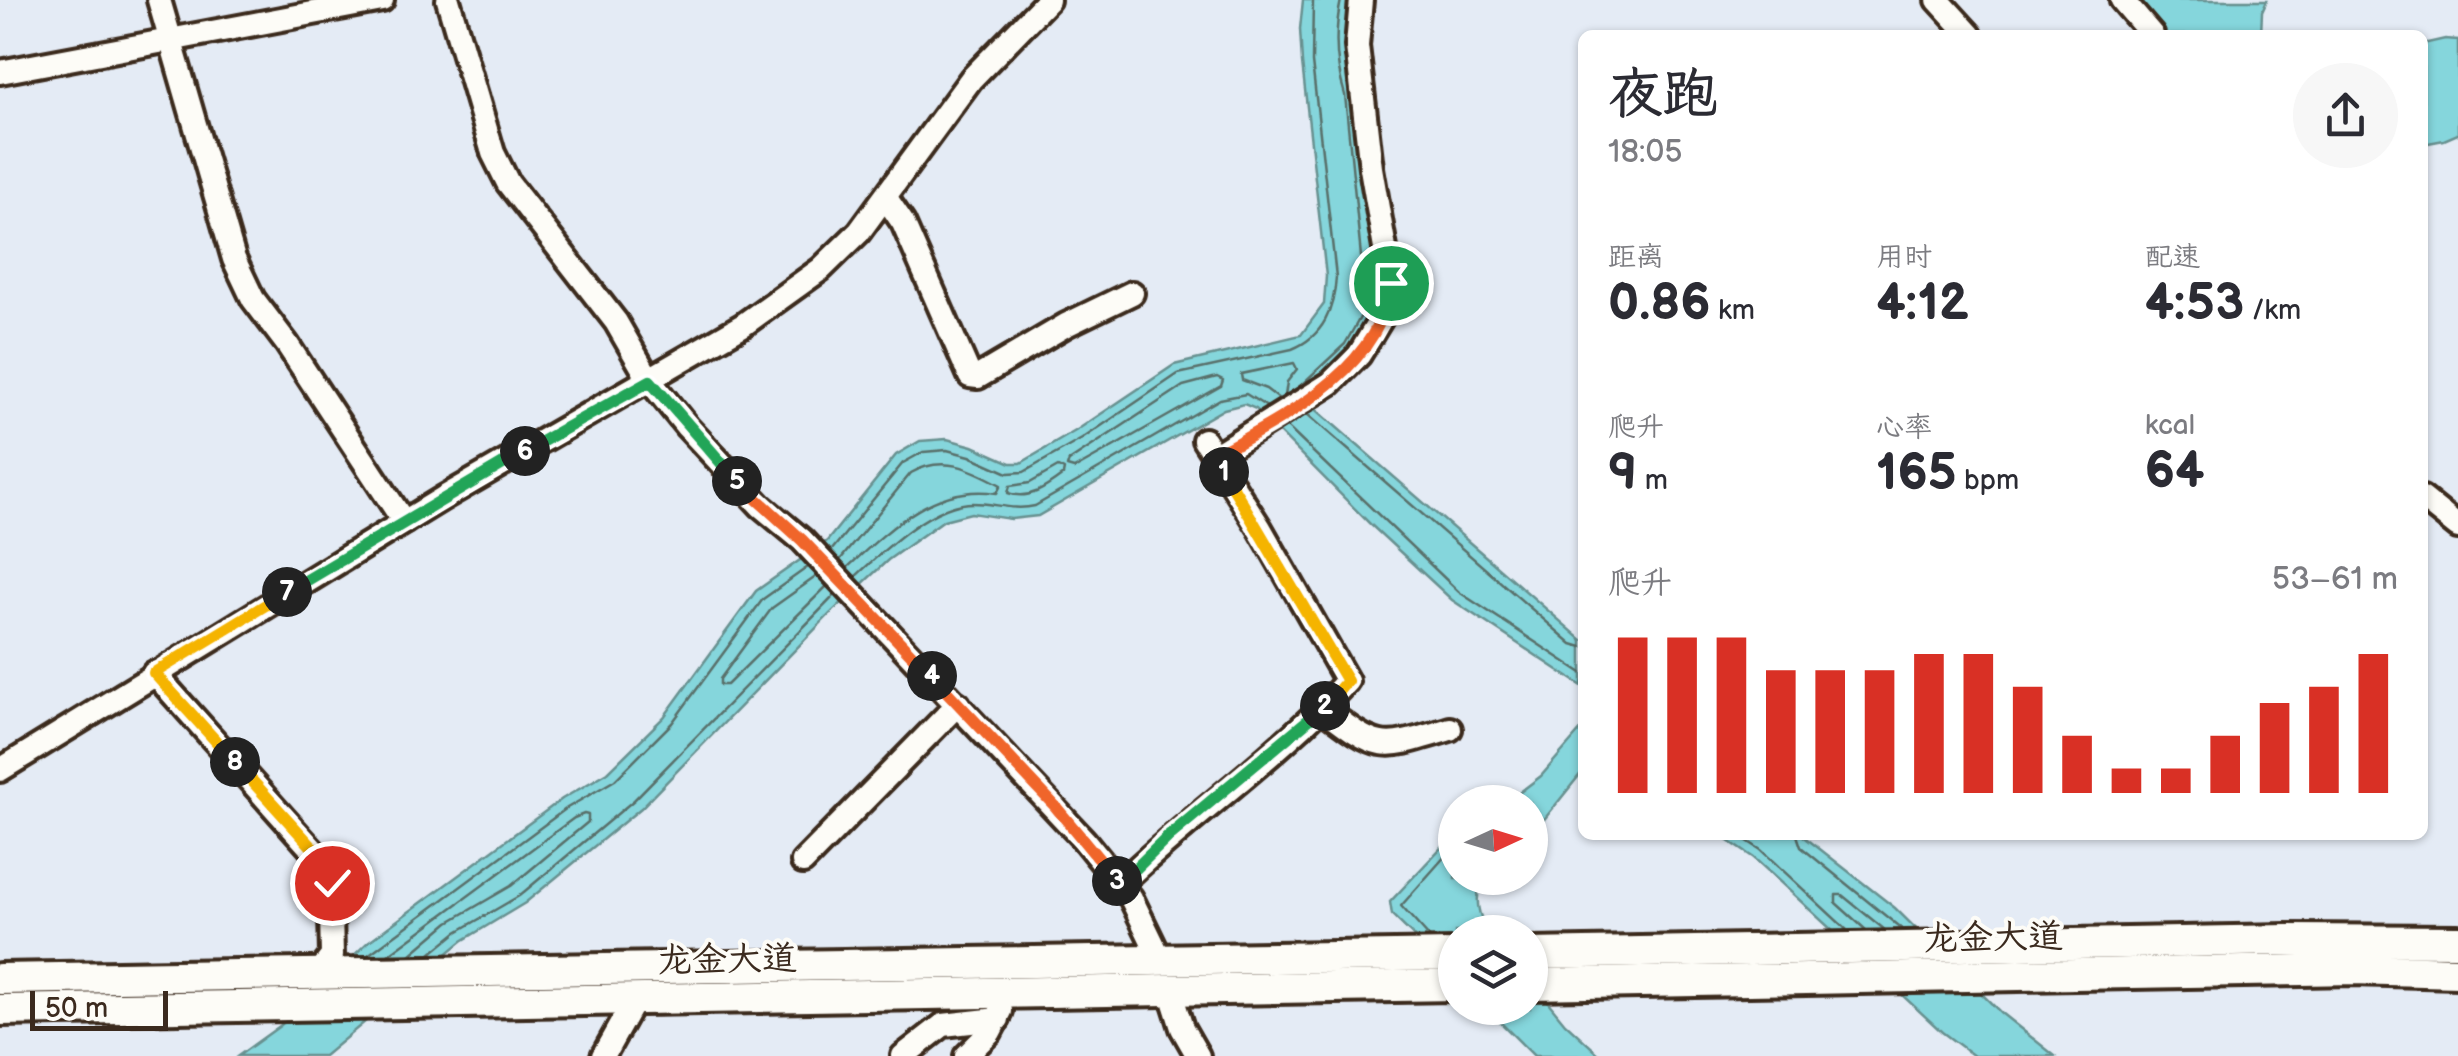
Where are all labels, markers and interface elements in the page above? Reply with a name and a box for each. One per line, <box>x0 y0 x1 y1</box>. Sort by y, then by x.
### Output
text: 夜跑 <box>1608 62 1718 129</box>
button: share <box>2293 63 2398 168</box>
text: 18:05 <box>1608 133 1683 172</box>
pin <box>1349 241 1434 326</box>
text: 距离 <box>1608 241 1664 274</box>
text: 用时 <box>1876 241 1932 274</box>
text: 配速 <box>2145 241 2201 274</box>
icon: arrive <box>1364 256 1419 311</box>
text: 0.86 <box>1608 274 1711 334</box>
text: 4:12 <box>1876 274 1969 334</box>
text: 4:53 <box>2145 274 2244 334</box>
text: km <box>1711 294 1755 327</box>
text: /km <box>2244 294 2301 327</box>
text: kcal <box>2145 409 2195 442</box>
text: 爬升 <box>1608 411 1664 444</box>
text: 心率 <box>1876 411 1932 444</box>
pin: 6 <box>500 426 550 476</box>
text: 6 <box>517 434 533 467</box>
text: 64 <box>2145 442 2204 502</box>
text: 9 <box>1608 444 1637 504</box>
text: 165 <box>1876 444 1957 504</box>
pin: 1 <box>1199 447 1249 497</box>
text: 1 <box>1218 455 1230 488</box>
pin: 5 <box>712 456 762 506</box>
text: 5 <box>729 464 745 497</box>
text: m <box>1637 464 1668 497</box>
text: bpm <box>1957 464 2019 497</box>
text: 53–61 m <box>2272 560 2398 599</box>
text: 爬升 <box>1608 564 1672 603</box>
pin: 7 <box>262 567 312 617</box>
text: 7 <box>279 575 295 608</box>
pin: 4 <box>907 651 957 701</box>
text: 4 <box>924 659 940 692</box>
pin: 2 <box>1300 681 1350 731</box>
text: 2 <box>1317 689 1333 722</box>
pin: 8 <box>210 737 260 787</box>
text: 8 <box>227 745 243 778</box>
north arrow <box>1438 785 1548 895</box>
map controls <box>1438 785 1548 1025</box>
pin <box>290 841 375 926</box>
icon: check <box>305 856 360 911</box>
pin: 3 <box>1092 856 1142 906</box>
text: 3 <box>1109 864 1125 897</box>
button: layers <box>1438 915 1548 1025</box>
street label: 龙金大道 <box>1923 915 2063 961</box>
street label: 龙金大道 <box>657 937 797 983</box>
scale bar <box>30 986 168 1030</box>
text: 50 m <box>45 992 108 1025</box>

